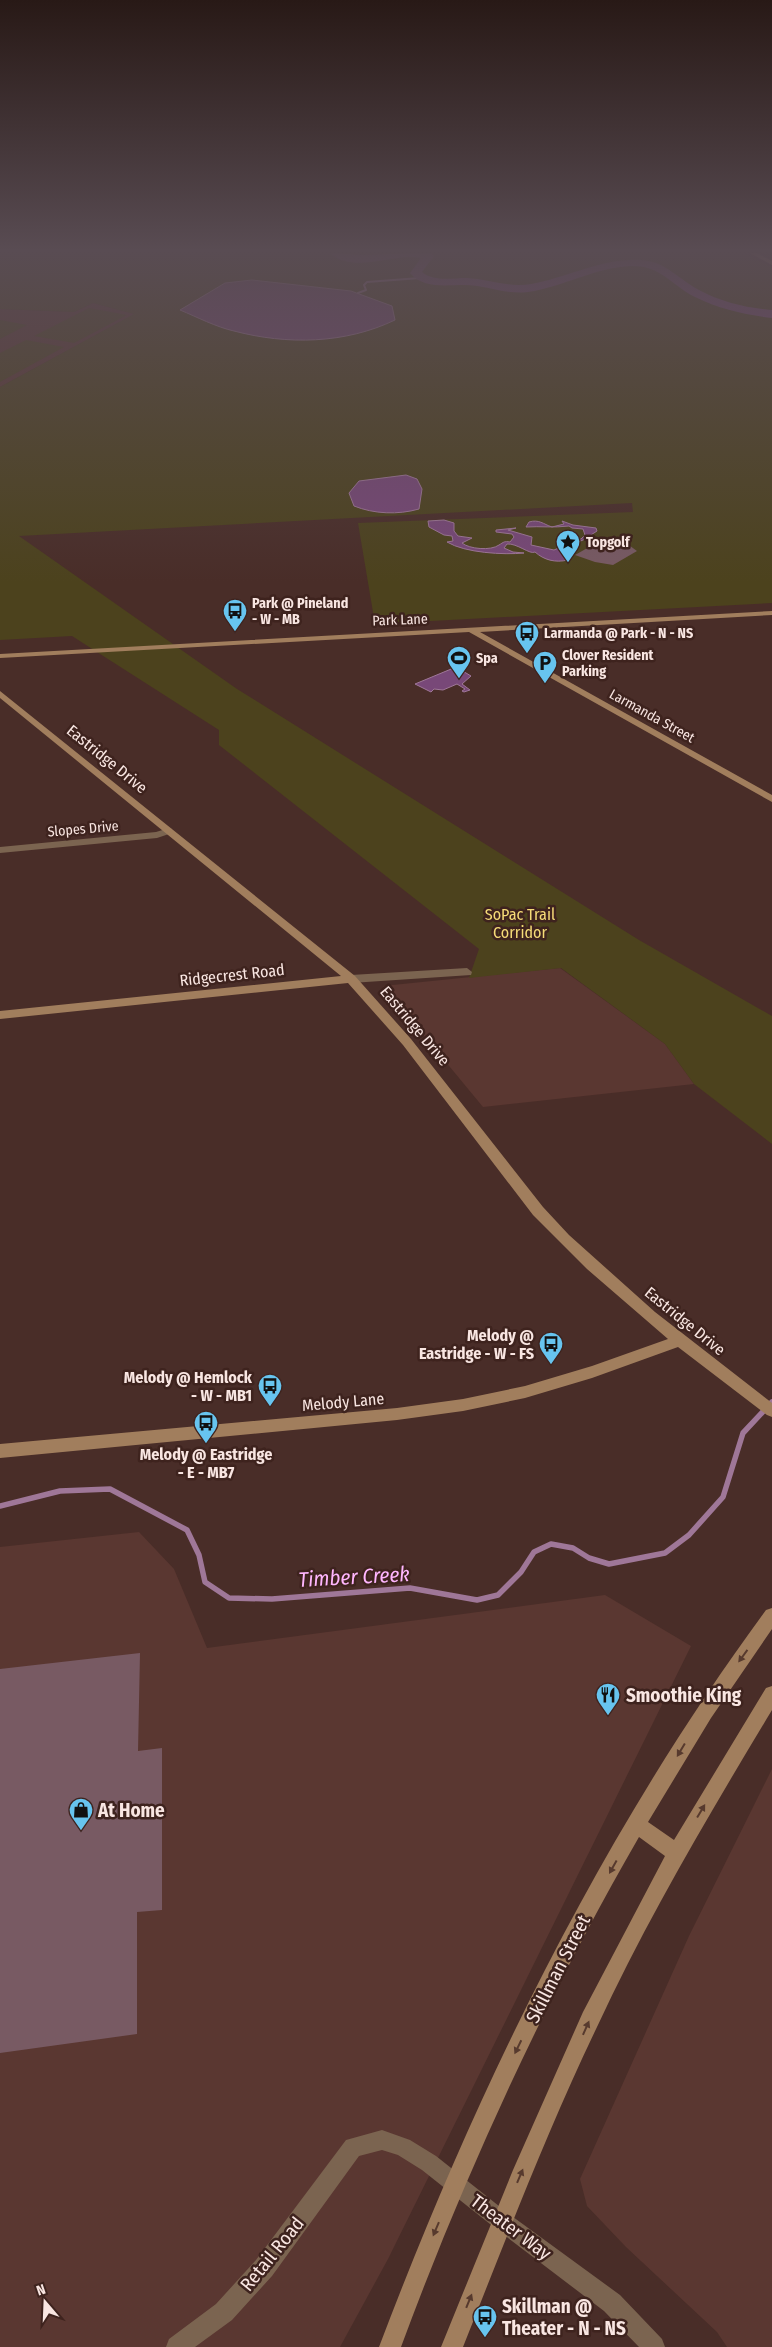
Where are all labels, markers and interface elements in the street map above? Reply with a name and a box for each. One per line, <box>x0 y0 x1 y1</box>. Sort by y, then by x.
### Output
place icon: Topgolf <box>555 529 581 563</box>
place label: Topgolf <box>586 534 631 551</box>
place label: Park @ Pineland - W - MB <box>252 595 348 628</box>
bus stop icon: Park @ Pineland - W - MB <box>222 598 248 632</box>
street label: Park Lane <box>372 611 428 629</box>
bus stop icon: Larmanda @ Park - N - NS <box>514 620 540 654</box>
place label: Larmanda @ Park - N - NS <box>544 625 693 642</box>
sports icon: Spa <box>446 645 472 679</box>
place label: Clover Resident Parking <box>562 647 654 680</box>
place label: Spa <box>476 650 498 667</box>
parking icon: Clover Resident Parking <box>532 650 558 684</box>
street label: Larmanda Street <box>606 686 698 747</box>
street label: Eastridge Drive <box>63 721 151 797</box>
street label: Slopes Drive <box>47 817 119 841</box>
park label: SoPac Trail Corridor <box>485 905 555 942</box>
street label: Ridgecrest Road <box>179 960 285 990</box>
street label: Eastridge Drive <box>376 982 454 1070</box>
street label: Eastridge Drive <box>641 1283 729 1359</box>
place label: Melody @ Eastridge - W - FS <box>419 1326 534 1363</box>
bus stop icon: Melody @ Eastridge - W - FS <box>538 1331 564 1365</box>
place label: Melody @ Hemlock - W - MB1 <box>124 1368 253 1405</box>
bus stop icon: Melody @ Hemlock - W - MB1 <box>257 1373 283 1407</box>
street label: Melody Lane <box>301 1389 385 1415</box>
bus stop icon: Melody @ Eastridge - E - MB7 <box>193 1410 219 1444</box>
place label: Melody @ Eastridge - E - MB7 <box>140 1445 272 1482</box>
water label: Timber Creek <box>298 1561 410 1593</box>
one-way arrow <box>738 1649 748 1663</box>
restaurant icon: Smoothie King <box>595 1682 621 1716</box>
place label: Smoothie King <box>626 1684 742 1707</box>
one-way arrow <box>677 1744 686 1757</box>
shop icon: At Home <box>68 1797 94 1831</box>
place label: At Home <box>97 1799 165 1822</box>
one-way arrow <box>696 1805 705 1818</box>
one-way arrow <box>608 1860 617 1873</box>
street label: Skillman Street <box>521 1910 595 2027</box>
one-way arrow <box>582 2021 590 2035</box>
one-way arrow <box>514 2040 522 2054</box>
one-way arrow <box>517 2169 525 2184</box>
street label: Theater Way <box>466 2189 556 2265</box>
street label: Retail Road <box>235 2212 309 2296</box>
one-way arrow <box>432 2222 440 2236</box>
north arrow <box>20 2277 70 2327</box>
text: N <box>34 2281 48 2300</box>
one-way arrow <box>465 2293 473 2308</box>
place label: Skillman @ Theater - N - NS <box>502 2295 626 2340</box>
bus stop icon: Skillman @ Theater - N - NS <box>472 2304 498 2338</box>

